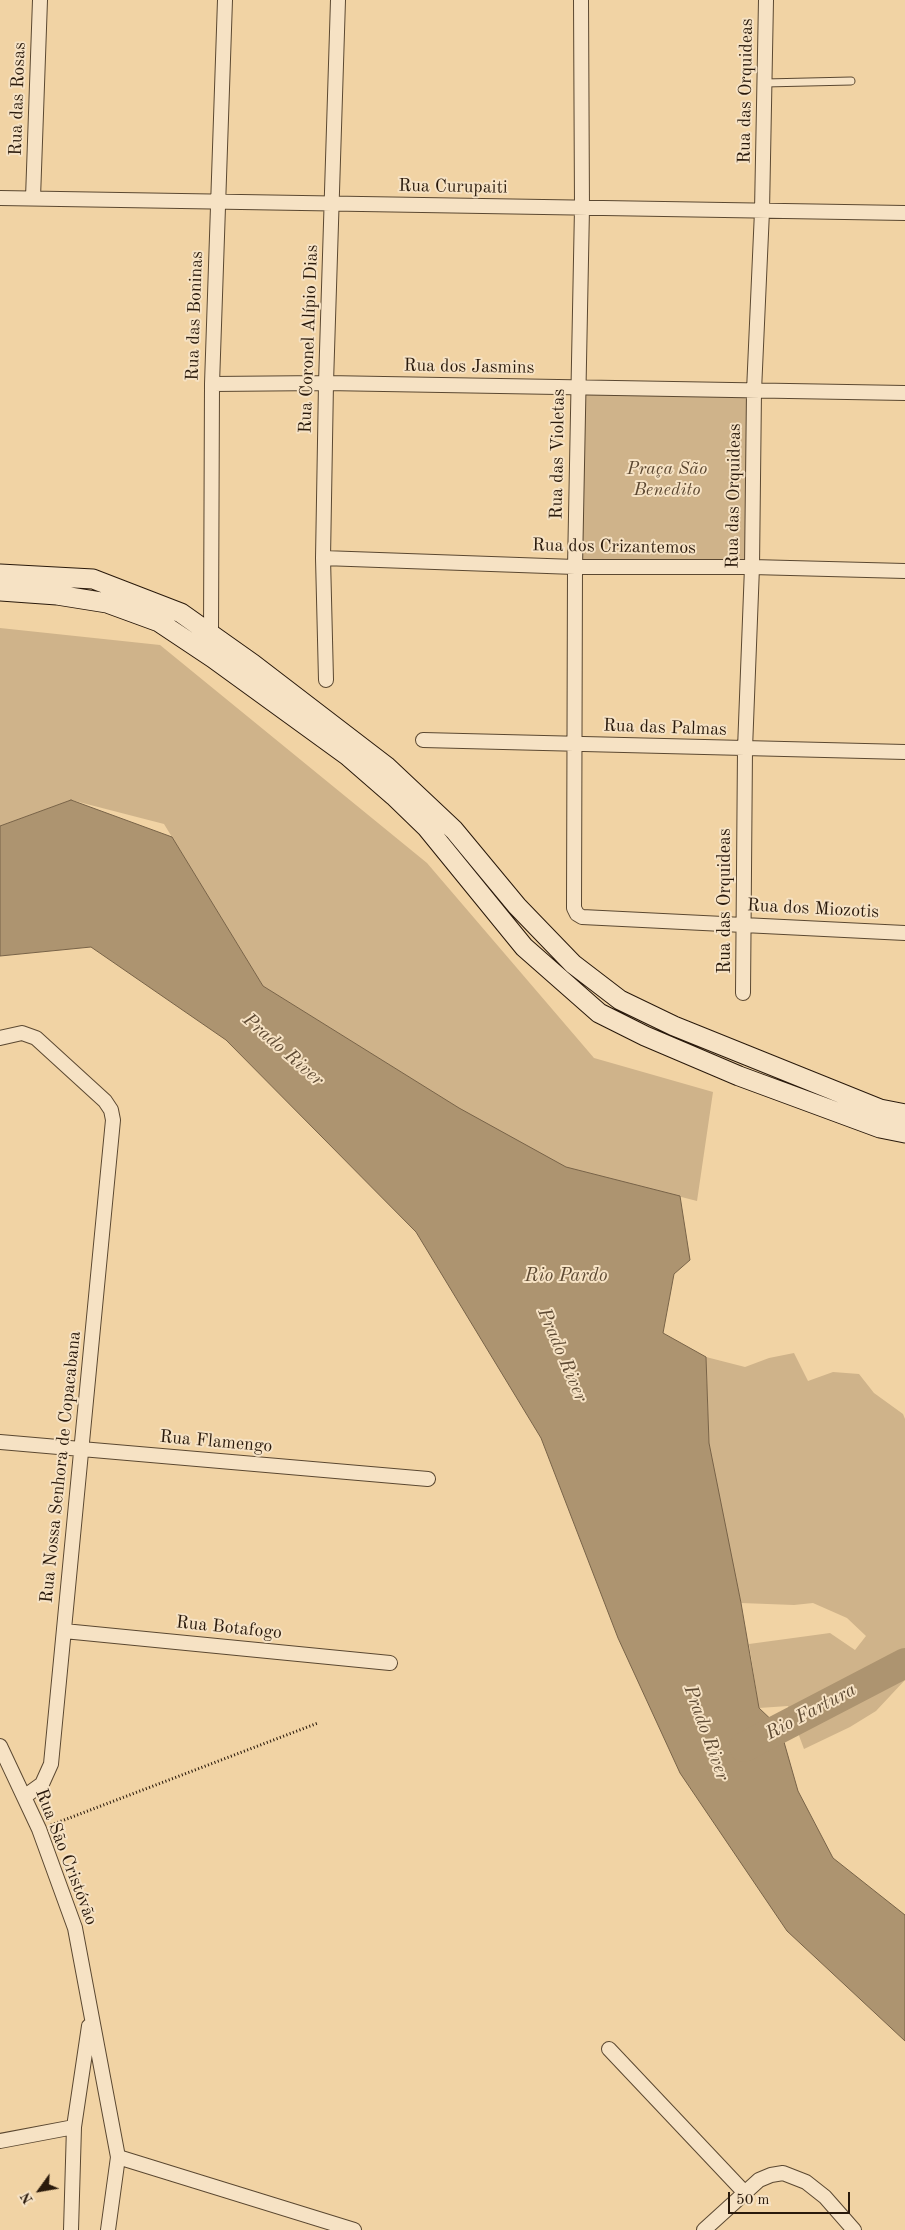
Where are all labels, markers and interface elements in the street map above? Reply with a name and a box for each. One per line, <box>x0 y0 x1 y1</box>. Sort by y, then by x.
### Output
street label: Rua das Orquideas <box>734 18 758 164</box>
street label: Rua das Rosas <box>5 42 31 156</box>
street label: Rua Curupaiti <box>398 175 508 199</box>
street label: Rua Coronel Alípio Dias <box>295 244 323 434</box>
street label: Rua das Boninas <box>182 251 208 381</box>
street label: Rua dos Jasmins <box>403 355 535 379</box>
street label: Rua das Violetas <box>546 389 570 519</box>
street label: Rua das Orquideas <box>722 423 746 569</box>
park label: Praça São Benedito <box>627 458 707 500</box>
street label: Rua dos Crizantemos <box>532 535 696 559</box>
street label: Rua das Palmas <box>603 715 727 741</box>
street label: Rua das Orquideas <box>714 828 736 974</box>
street label: Rua dos Miozotis <box>746 895 880 923</box>
water label: Prado River <box>238 1009 328 1091</box>
water label: Rio Pardo <box>525 1265 607 1287</box>
water label: Prado River <box>532 1305 592 1405</box>
street label: Rua Nossa Senhora de Copacabana <box>36 1330 86 1604</box>
street label: Rua Flamengo <box>159 1426 273 1458</box>
street label: Rua Botafogo <box>175 1612 283 1644</box>
water label: Rio Fartura <box>762 1679 860 1745</box>
water label: Prado River <box>678 1682 734 1784</box>
street label: Rua São Cristóvão <box>30 1786 102 1928</box>
north arrow <box>15 2165 65 2215</box>
scale bar <box>730 2182 852 2214</box>
text: N <box>19 2190 36 2206</box>
text: 50 m <box>736 2193 770 2208</box>

